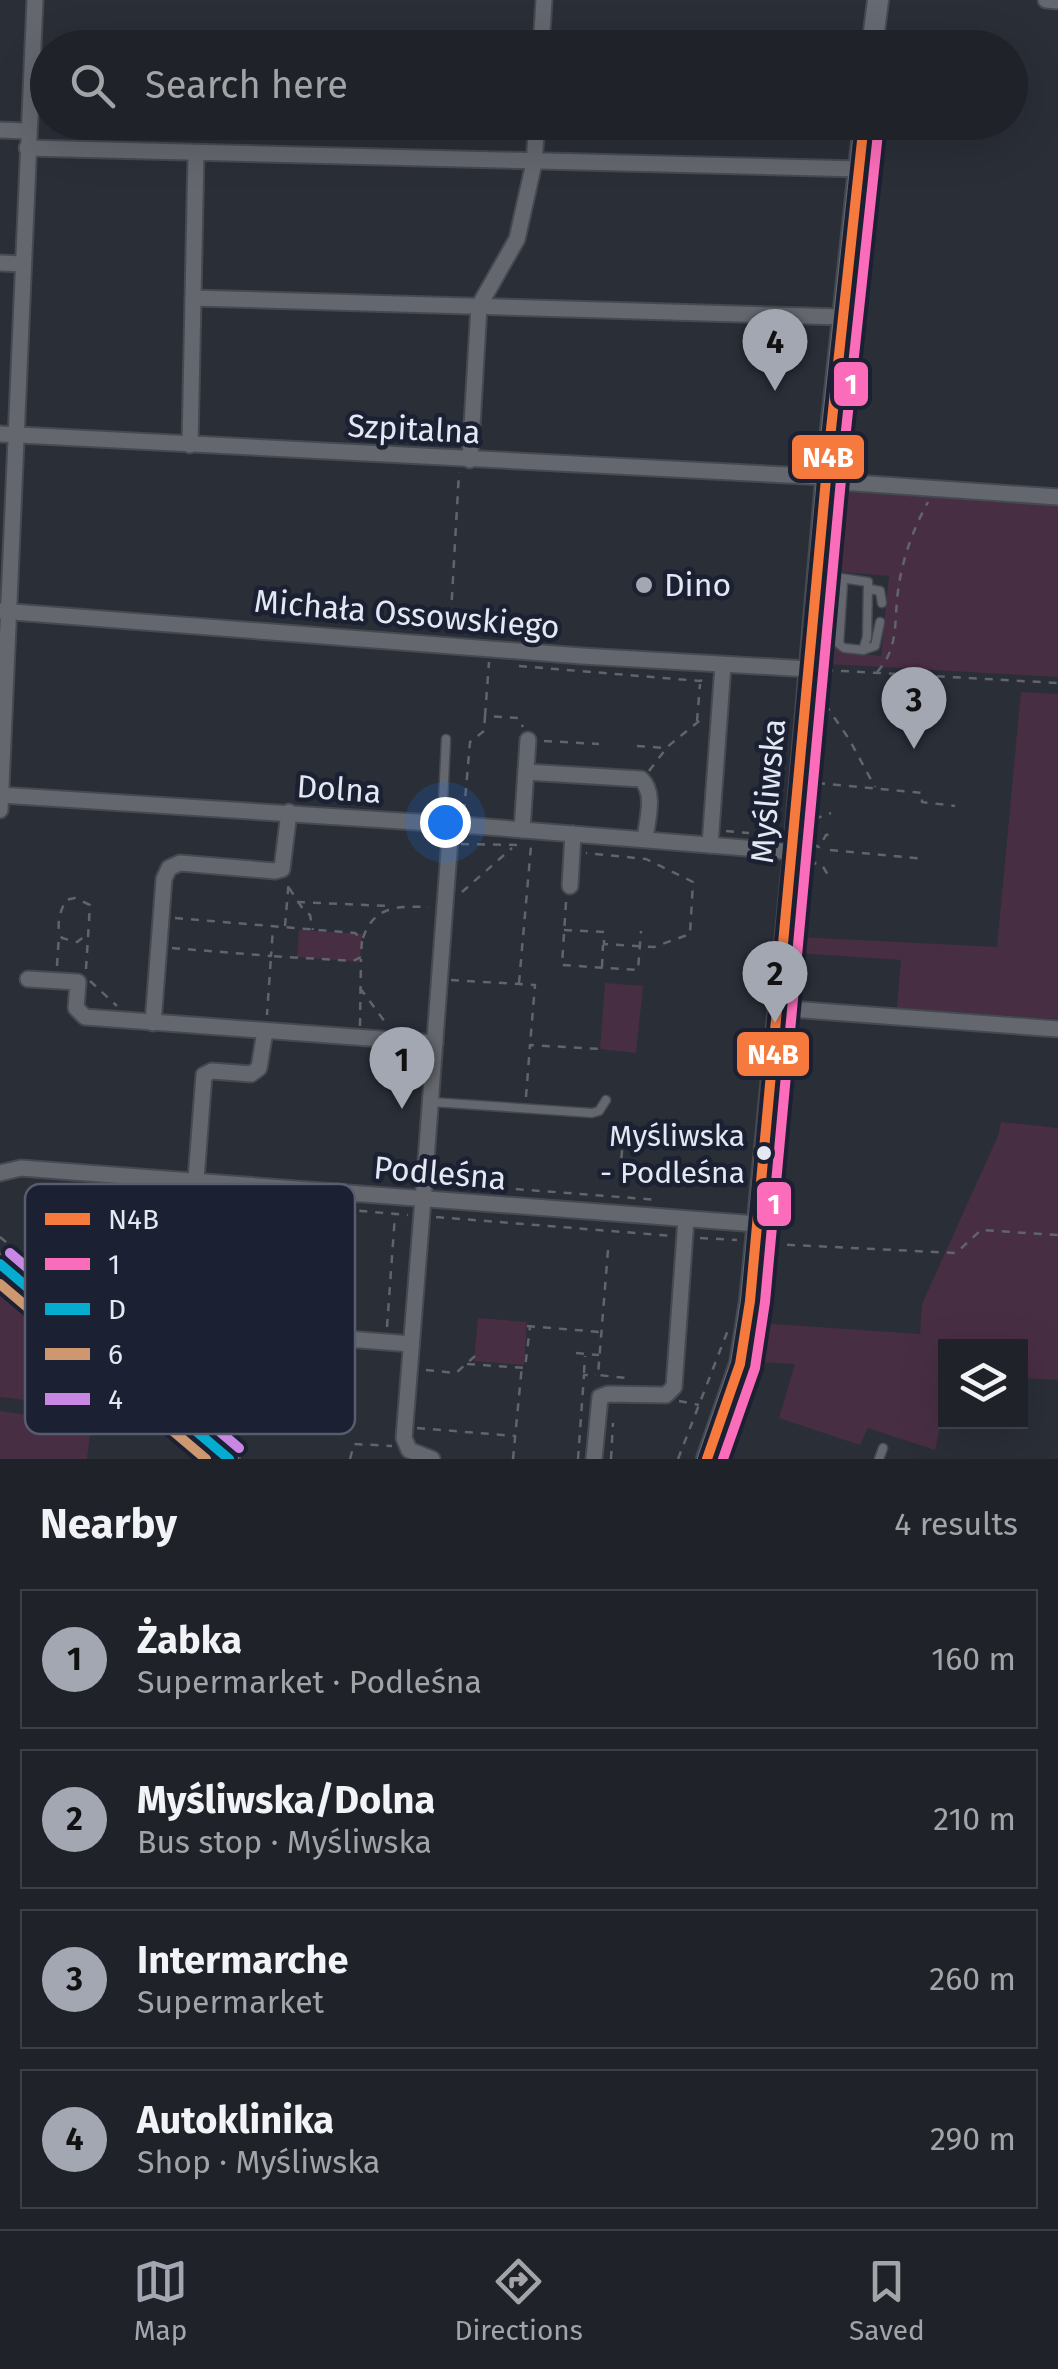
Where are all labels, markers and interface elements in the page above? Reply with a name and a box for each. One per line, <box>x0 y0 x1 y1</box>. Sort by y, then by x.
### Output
search box <box>30 30 1028 140</box>
icon: search <box>65 58 120 113</box>
text: Search here <box>145 62 348 108</box>
pin: 4 <box>742 308 808 391</box>
line badge: 1 <box>832 360 870 408</box>
text: 1 <box>845 368 858 401</box>
street label: Szpitalna <box>347 407 481 451</box>
line badge: N4B <box>790 433 866 481</box>
text: N4B <box>802 441 854 474</box>
place label: Dino <box>664 566 731 604</box>
marker: Dino <box>633 574 655 596</box>
street label: Michała Ossowskiego <box>253 582 561 646</box>
pin: 3 <box>882 666 946 749</box>
street label: Myśliwska <box>743 717 793 865</box>
street label: Dolna <box>295 767 383 811</box>
your location <box>420 797 471 848</box>
pin: 2 <box>742 940 808 1023</box>
pin: 1 <box>370 1026 434 1109</box>
line badge: N4B <box>735 1030 811 1078</box>
text: N4B <box>747 1038 799 1071</box>
place label: Myśliwska - Podleśna <box>600 1118 745 1191</box>
marker: Myśliwska - Podleśna <box>754 1143 774 1163</box>
street label: Podleśna <box>372 1148 508 1198</box>
line badge: 1 <box>755 1180 793 1228</box>
legend <box>25 1184 355 1434</box>
text: 1 <box>768 1188 781 1221</box>
text: N4B <box>108 1203 159 1236</box>
text: 1 <box>108 1248 120 1281</box>
text: D <box>108 1293 126 1326</box>
text: 6 <box>108 1338 123 1371</box>
map controls <box>938 1339 1028 1429</box>
button: layers <box>938 1339 1028 1429</box>
text: 4 <box>108 1383 123 1416</box>
text: Nearby <box>40 1499 177 1549</box>
text: 4 results <box>894 1505 1018 1543</box>
text: Żabka <box>137 1617 242 1663</box>
text: 1 <box>67 1640 82 1678</box>
text: 160 m <box>931 1640 1016 1678</box>
text: Supermarket · Podleśna <box>137 1663 482 1701</box>
text: Myśliwska/Dolna <box>137 1777 435 1823</box>
text: 2 <box>66 1800 83 1838</box>
text: 210 m <box>933 1800 1016 1838</box>
text: Bus stop · Myśliwska <box>137 1823 432 1861</box>
text: Intermarche <box>137 1937 348 1983</box>
text: 3 <box>66 1960 83 1998</box>
text: 260 m <box>929 1960 1016 1998</box>
text: Supermarket <box>137 1983 324 2021</box>
text: Autoklinika <box>137 2097 334 2143</box>
text: 4 <box>65 2120 84 2158</box>
text: 290 m <box>930 2120 1016 2158</box>
text: Shop · Myśliwska <box>137 2143 381 2181</box>
tab: Map <box>133 2254 188 2347</box>
tab: Directions <box>454 2254 583 2347</box>
tab: Saved <box>849 2254 925 2347</box>

